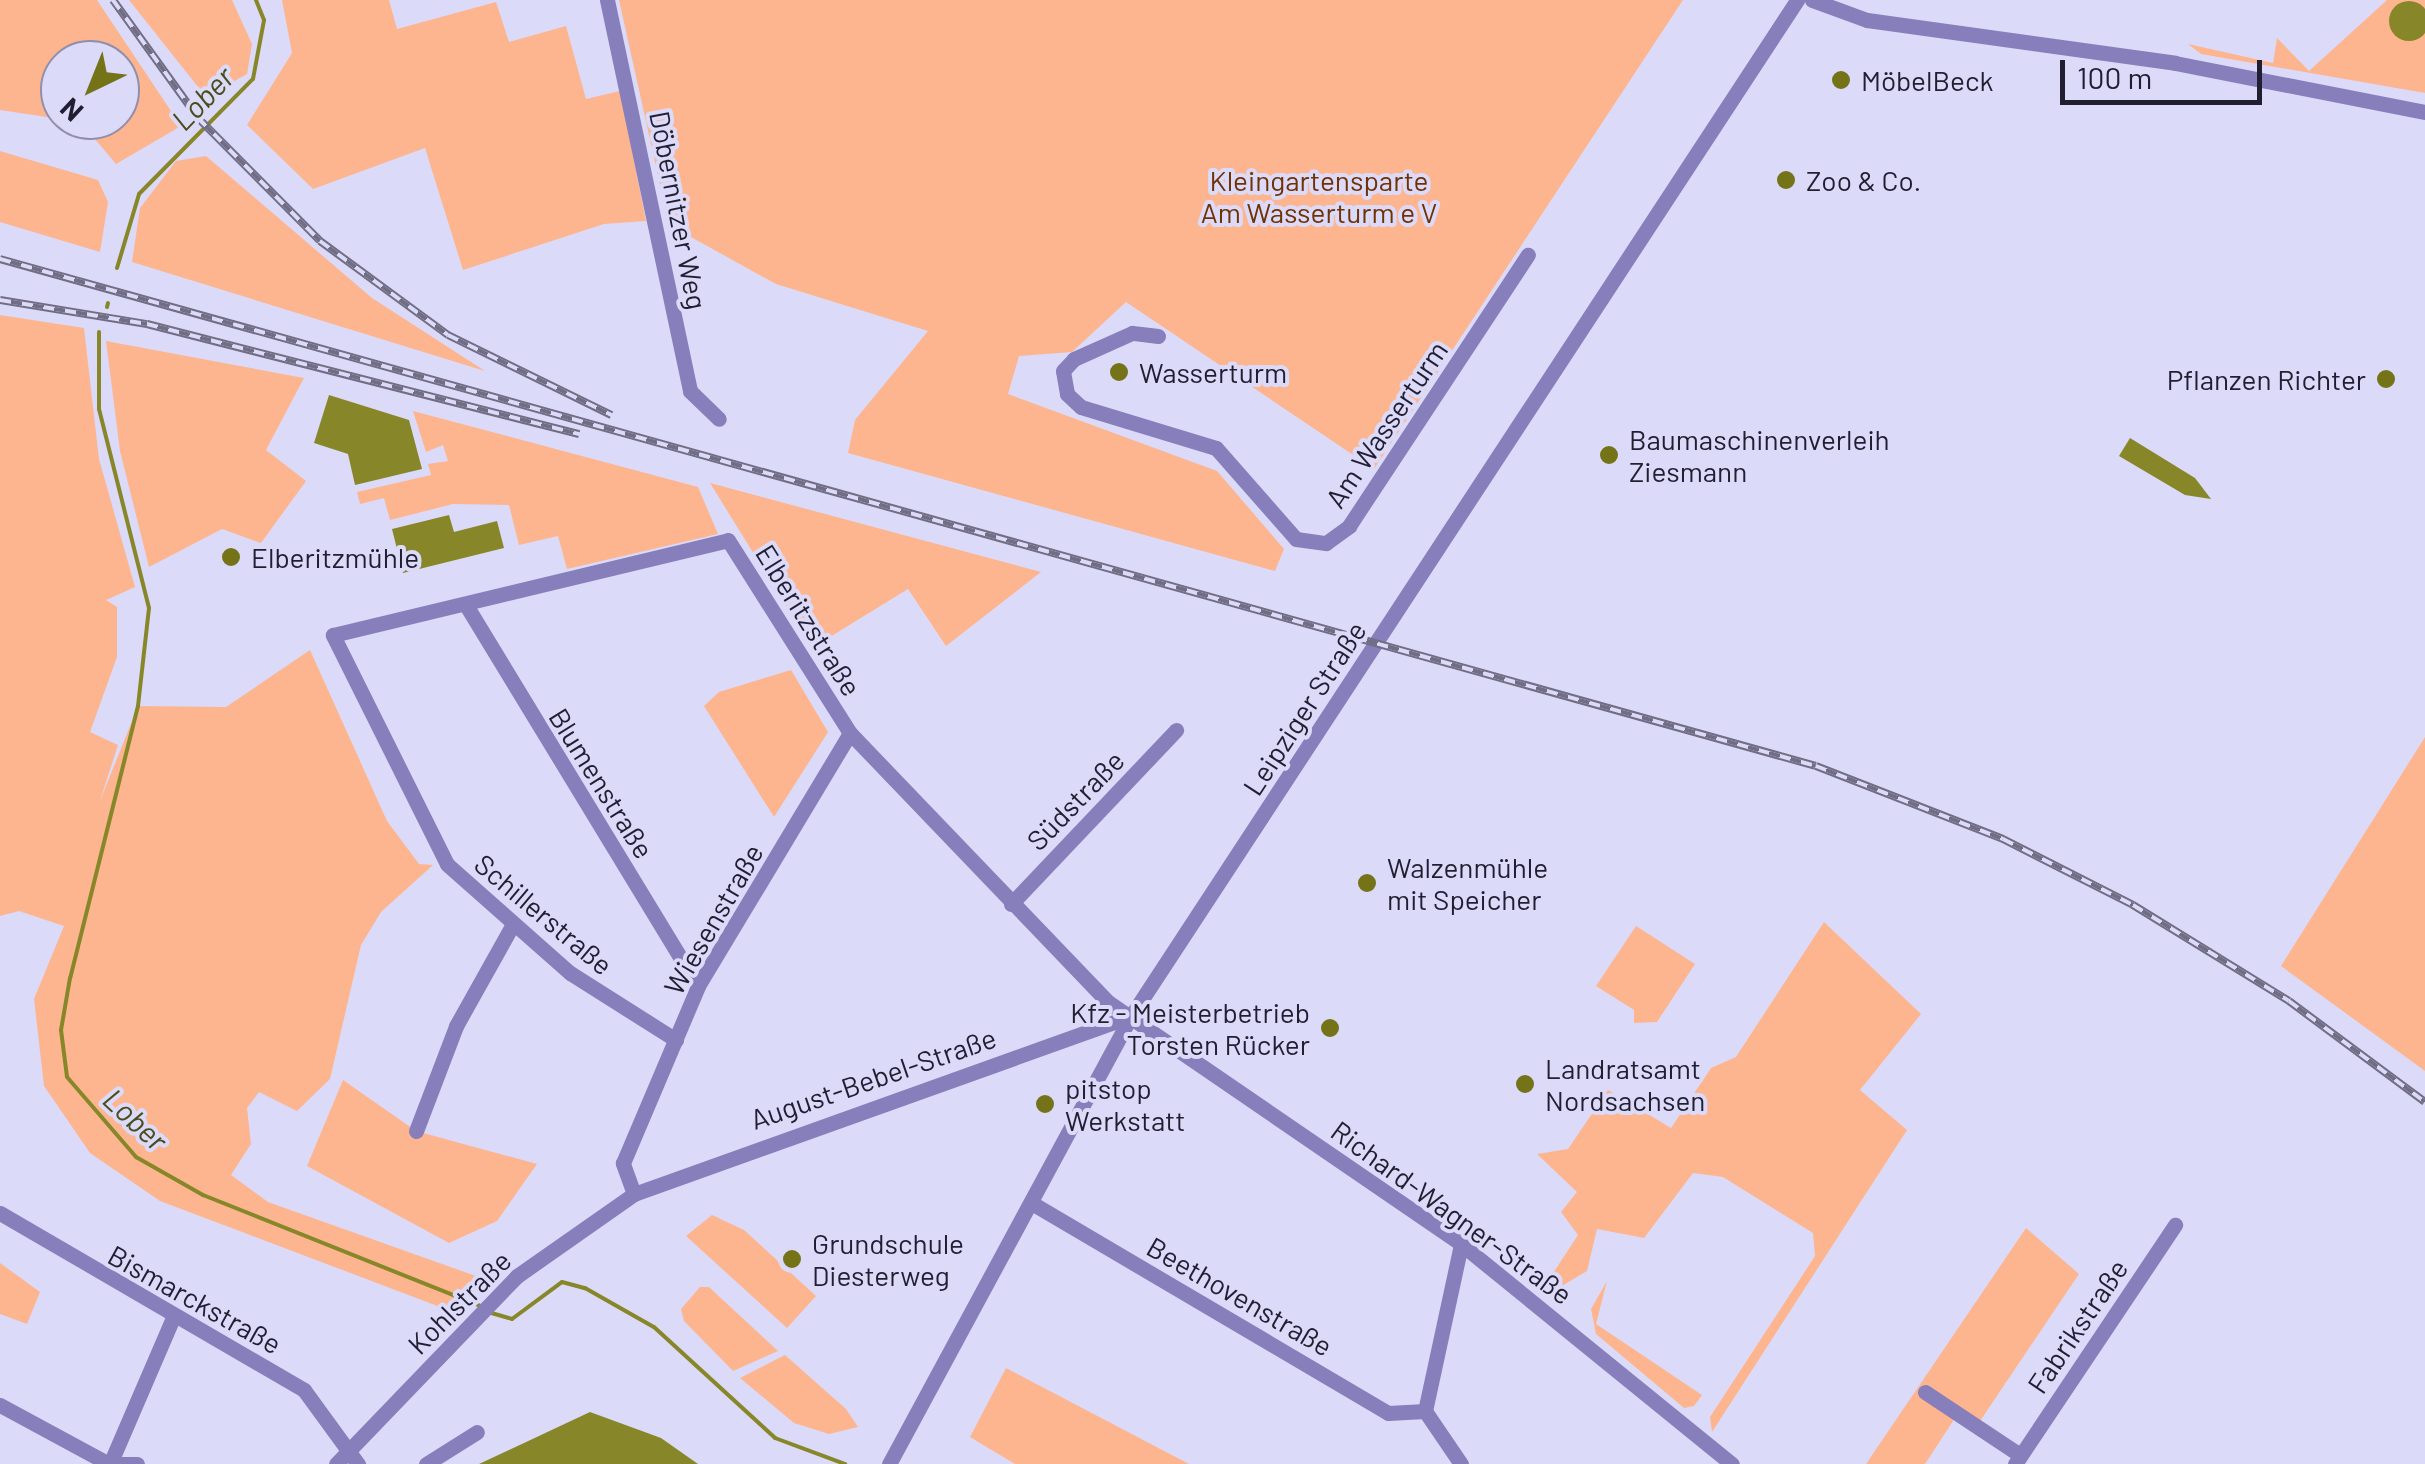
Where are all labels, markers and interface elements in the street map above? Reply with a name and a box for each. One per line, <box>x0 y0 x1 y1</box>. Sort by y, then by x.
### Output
north arrow <box>40 40 140 140</box>
scale bar <box>2065 40 2268 102</box>
water label: Lober <box>163 59 241 137</box>
text: 100 m <box>2077 59 2152 95</box>
place label: MöbelBeck <box>1861 63 1994 97</box>
marker: MöbelBeck <box>1830 69 1852 91</box>
text: N <box>52 92 89 129</box>
street label: Döbernitzer Weg <box>643 108 715 312</box>
park label: Kleingartensparte Am Wasserturm e V <box>1201 163 1437 229</box>
place label: Zoo & Co. <box>1806 163 1921 197</box>
marker: Zoo & Co. <box>1775 169 1797 191</box>
street label: Am Wasserturm <box>1318 334 1454 514</box>
place label: Wasserturm <box>1139 355 1287 389</box>
marker: Wasserturm <box>1108 361 1130 383</box>
place label: Pflanzen Richter <box>2167 362 2366 396</box>
marker: Pflanzen Richter <box>2375 368 2397 390</box>
place label: Baumaschinenverleih Ziesmann <box>1629 422 1890 488</box>
marker: Baumaschinenverleih Ziesmann <box>1598 444 1620 466</box>
street label: Elberitzstraße <box>749 538 869 702</box>
place label: Elberitzmühle <box>251 540 419 574</box>
marker: Elberitzmühle <box>220 546 242 568</box>
street label: Leipziger Straße <box>1235 615 1373 801</box>
street label: Blumenstraße <box>543 702 661 864</box>
street label: Südstraße <box>1019 743 1131 857</box>
street label: Wiesenstraße <box>656 838 770 1000</box>
street label: Schillerstraße <box>468 847 620 981</box>
place label: Walzenmühle mit Speicher <box>1387 850 1548 916</box>
marker: Walzenmühle mit Speicher <box>1356 872 1378 894</box>
place label: Kfz - Meisterbetrieb Torsten Rücker <box>1070 995 1310 1061</box>
marker: Kfz - Meisterbetrieb Torsten Rücker <box>1319 1017 1341 1039</box>
street label: August-Bebel-Straße <box>746 1020 1000 1136</box>
place label: Landratsamt Nordsachsen <box>1545 1051 1705 1117</box>
place label: pitstop Werkstatt <box>1065 1071 1185 1137</box>
marker: Landratsamt Nordsachsen <box>1514 1073 1536 1095</box>
water label: Lober <box>97 1081 175 1157</box>
marker: pitstop Werkstatt <box>1034 1093 1056 1115</box>
street label: Richard-Wagner-Straße <box>1325 1113 1579 1311</box>
place label: Grundschule Diesterweg <box>812 1226 964 1292</box>
street label: Beethovenstraße <box>1141 1229 1339 1363</box>
street label: Bismarckstraße <box>103 1238 287 1360</box>
street label: Kohlstraße <box>400 1243 518 1361</box>
marker: Grundschule Diesterweg <box>781 1248 803 1270</box>
street label: Fabrikstraße <box>2020 1253 2134 1399</box>

